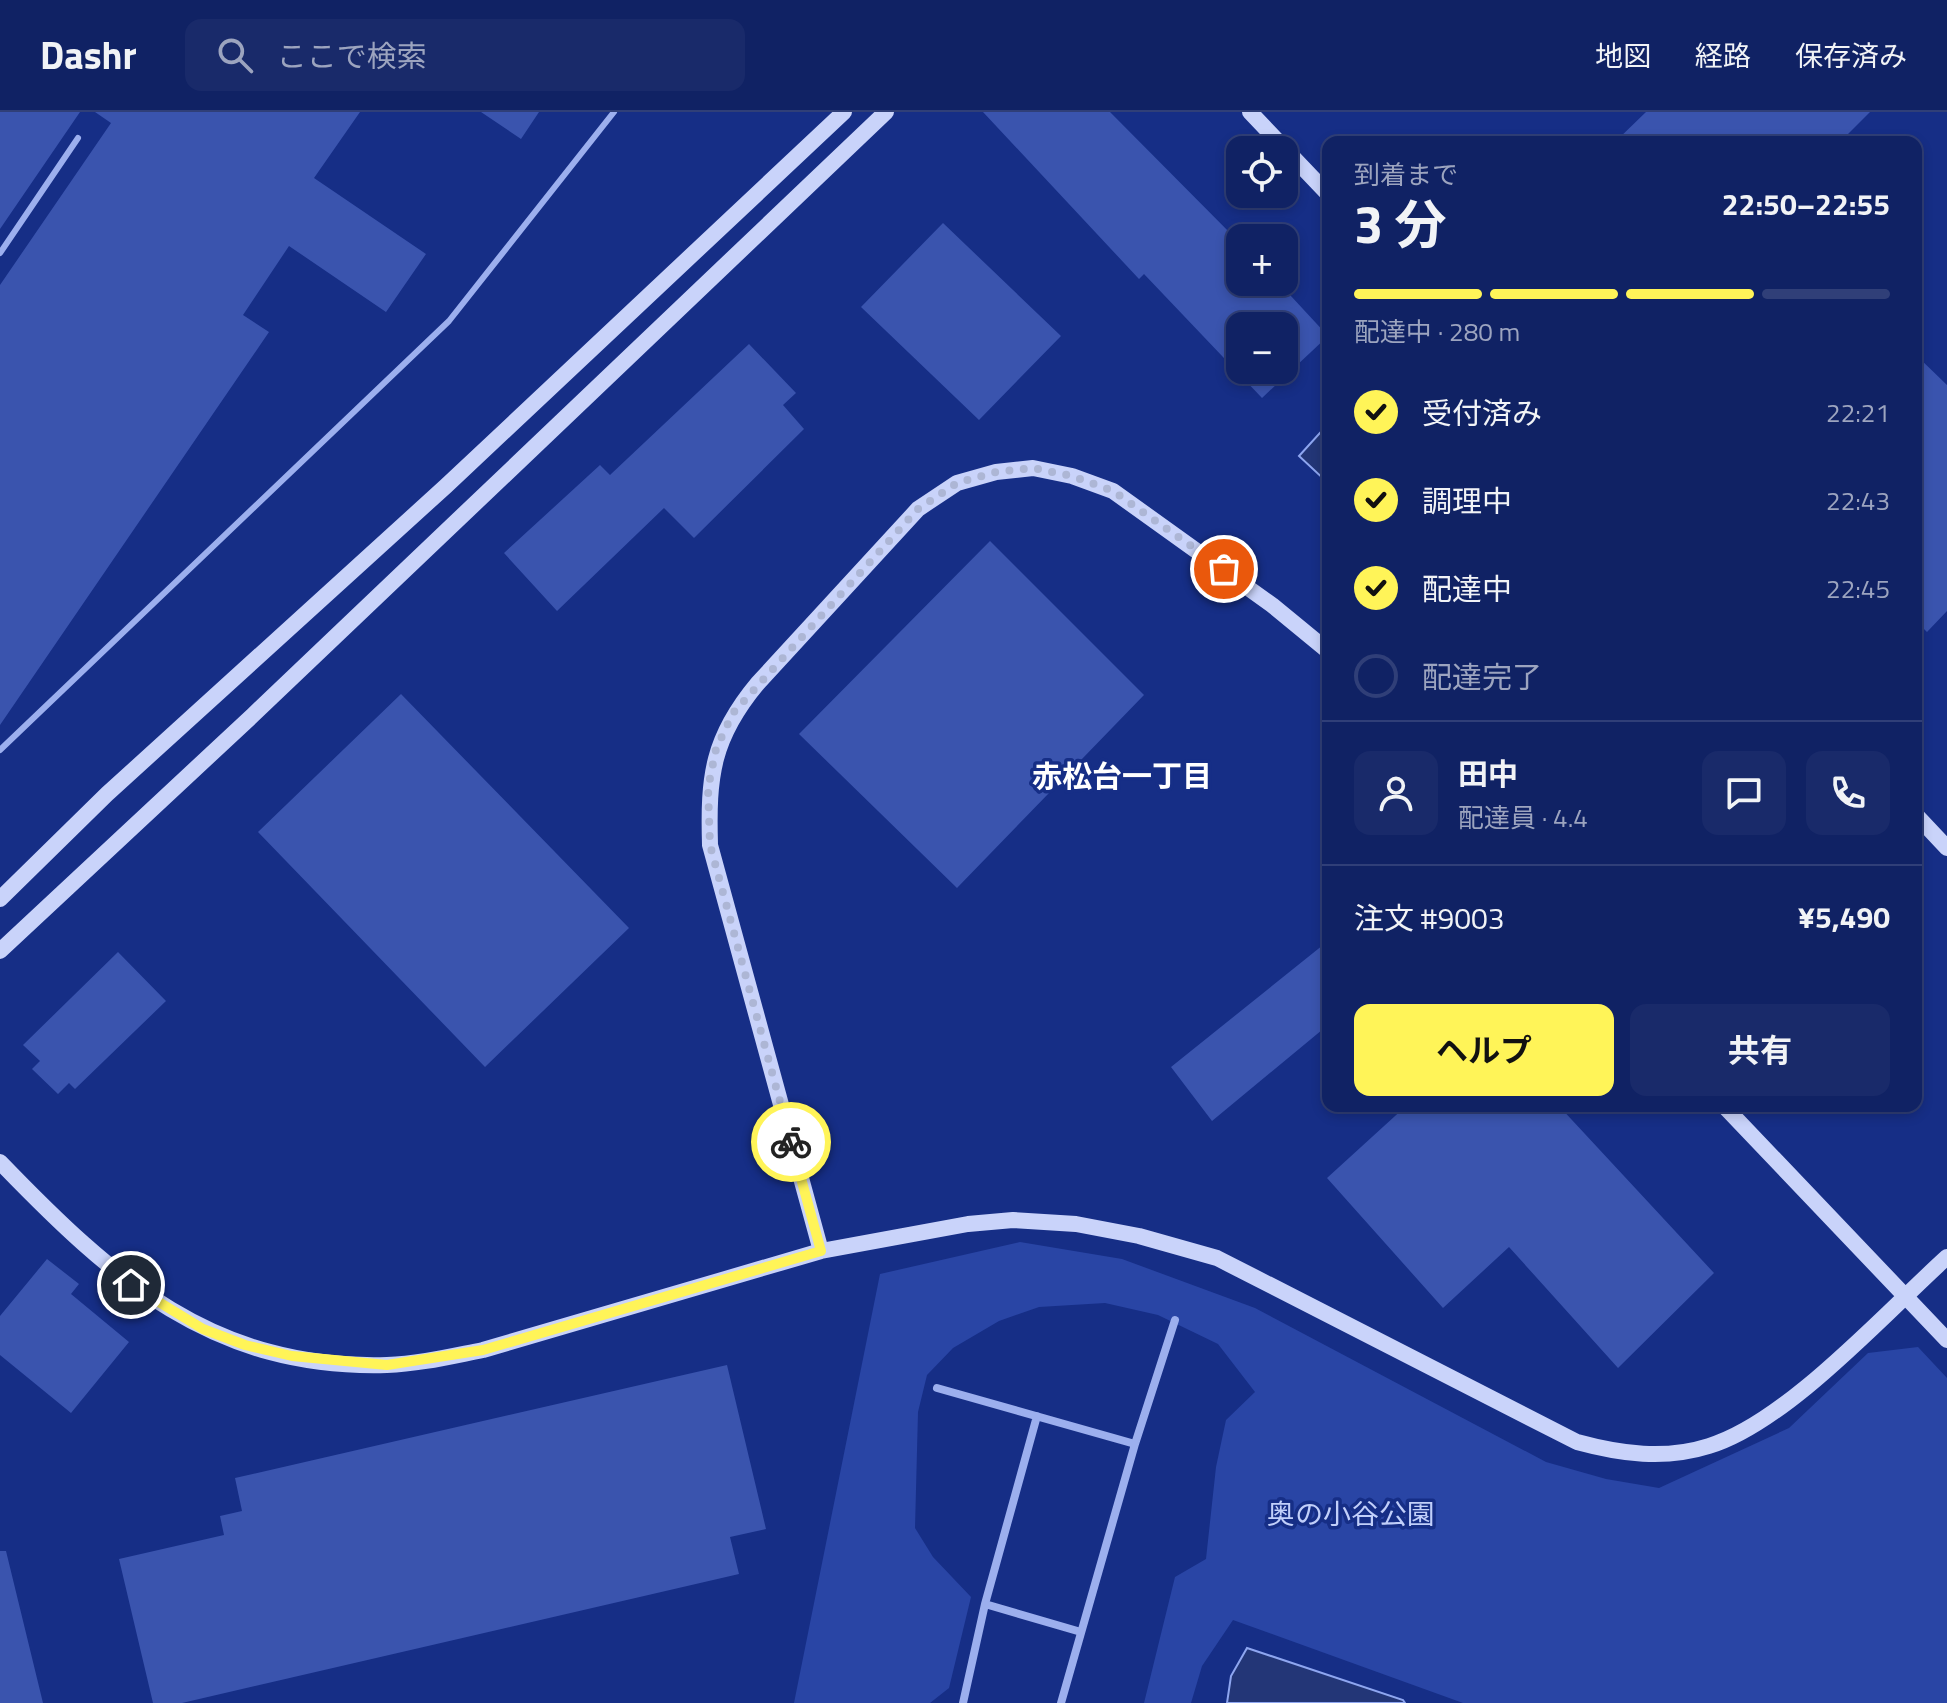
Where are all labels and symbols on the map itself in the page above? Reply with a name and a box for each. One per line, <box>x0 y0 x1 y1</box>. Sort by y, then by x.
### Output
pin <box>1190 535 1258 603</box>
district label: 赤松台一丁目 <box>1032 753 1212 799</box>
courier <box>751 1102 831 1182</box>
pin <box>97 1251 165 1319</box>
park label: 奥の小谷公園 <box>1267 1492 1435 1535</box>

